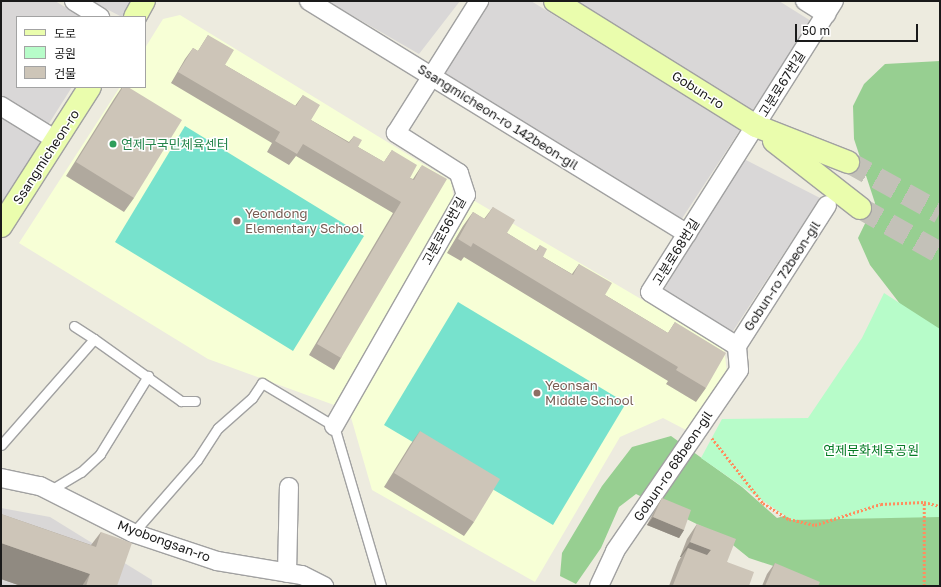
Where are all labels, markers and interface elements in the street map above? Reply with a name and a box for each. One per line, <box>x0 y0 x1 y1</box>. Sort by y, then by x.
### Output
legend <box>16 16 146 88</box>
scale bar <box>797 16 920 42</box>
text: 50 m <box>802 23 830 38</box>
text: 도로 <box>54 26 76 41</box>
text: 공원 <box>54 46 76 61</box>
street label: 고분로67번길 <box>756 48 808 120</box>
street label: Ssangmicheon-ro 142beon-gil <box>415 61 581 173</box>
text: 건물 <box>54 66 76 81</box>
street label: Gobun-ro <box>669 68 727 112</box>
street label: Ssangmicheon-ro <box>10 107 82 207</box>
place label: 연제구국민체육센터 <box>121 136 229 152</box>
marker: 연제구국민체육센터 <box>108 139 118 149</box>
street label: 고분로56번길 <box>419 194 469 268</box>
place label: Yeondong Elementary School <box>245 206 363 237</box>
marker: Yeondong Elementary School <box>232 216 242 226</box>
street label: 고분로68번길 <box>649 216 703 288</box>
street label: Gobun-ro 72beon-gil <box>741 218 823 334</box>
place label: Yeonsan Middle School <box>545 378 634 409</box>
marker: Yeonsan Middle School <box>532 388 542 398</box>
street label: Gobun-ro 68beon-gil <box>630 408 716 524</box>
park label: 연제문화체육공원 <box>823 442 919 458</box>
street label: Myobongsan-ro <box>115 517 213 565</box>

